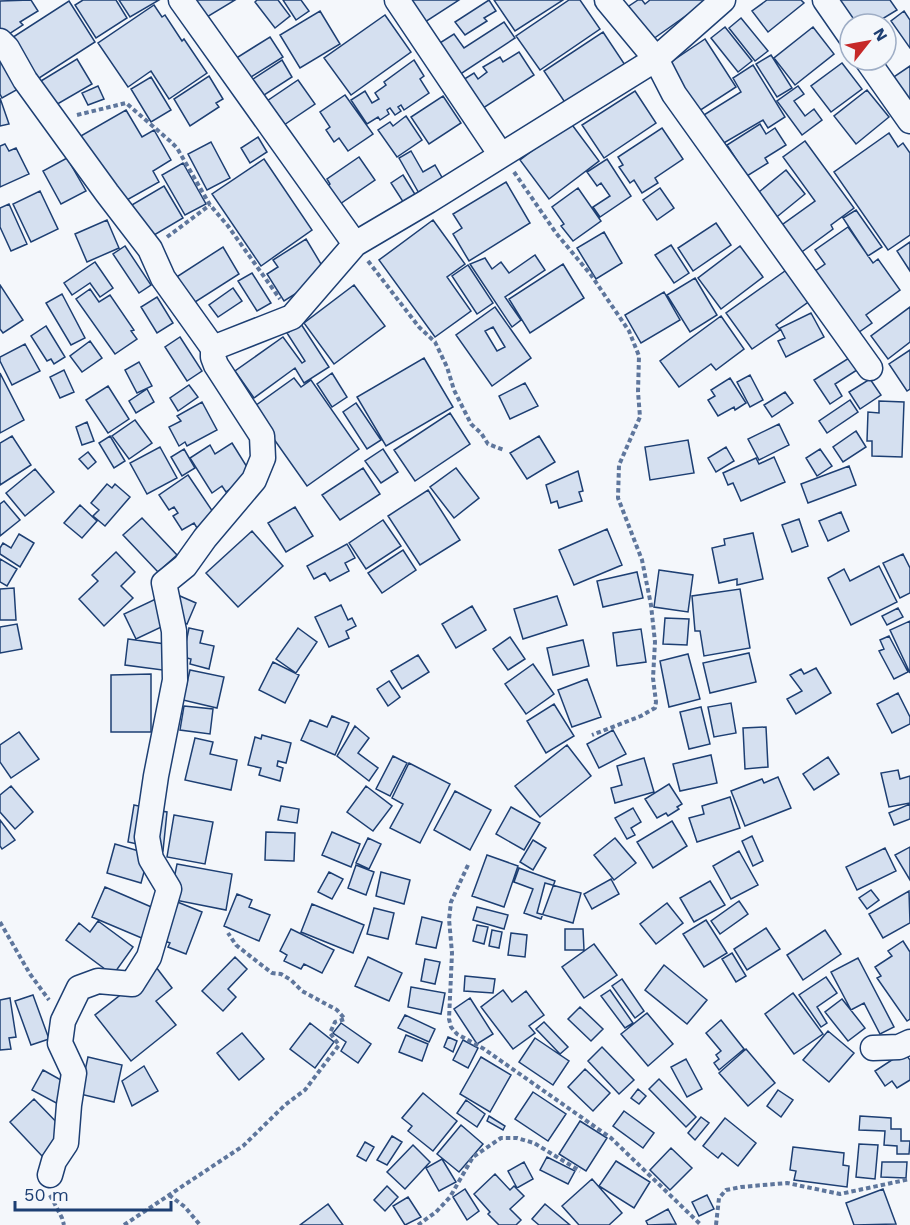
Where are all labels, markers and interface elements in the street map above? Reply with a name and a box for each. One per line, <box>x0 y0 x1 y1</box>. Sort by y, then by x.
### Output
north arrow <box>838 12 898 72</box>
text: N <box>869 25 892 45</box>
scale bar <box>15 1174 171 1212</box>
text: 50 m <box>24 1184 69 1205</box>

